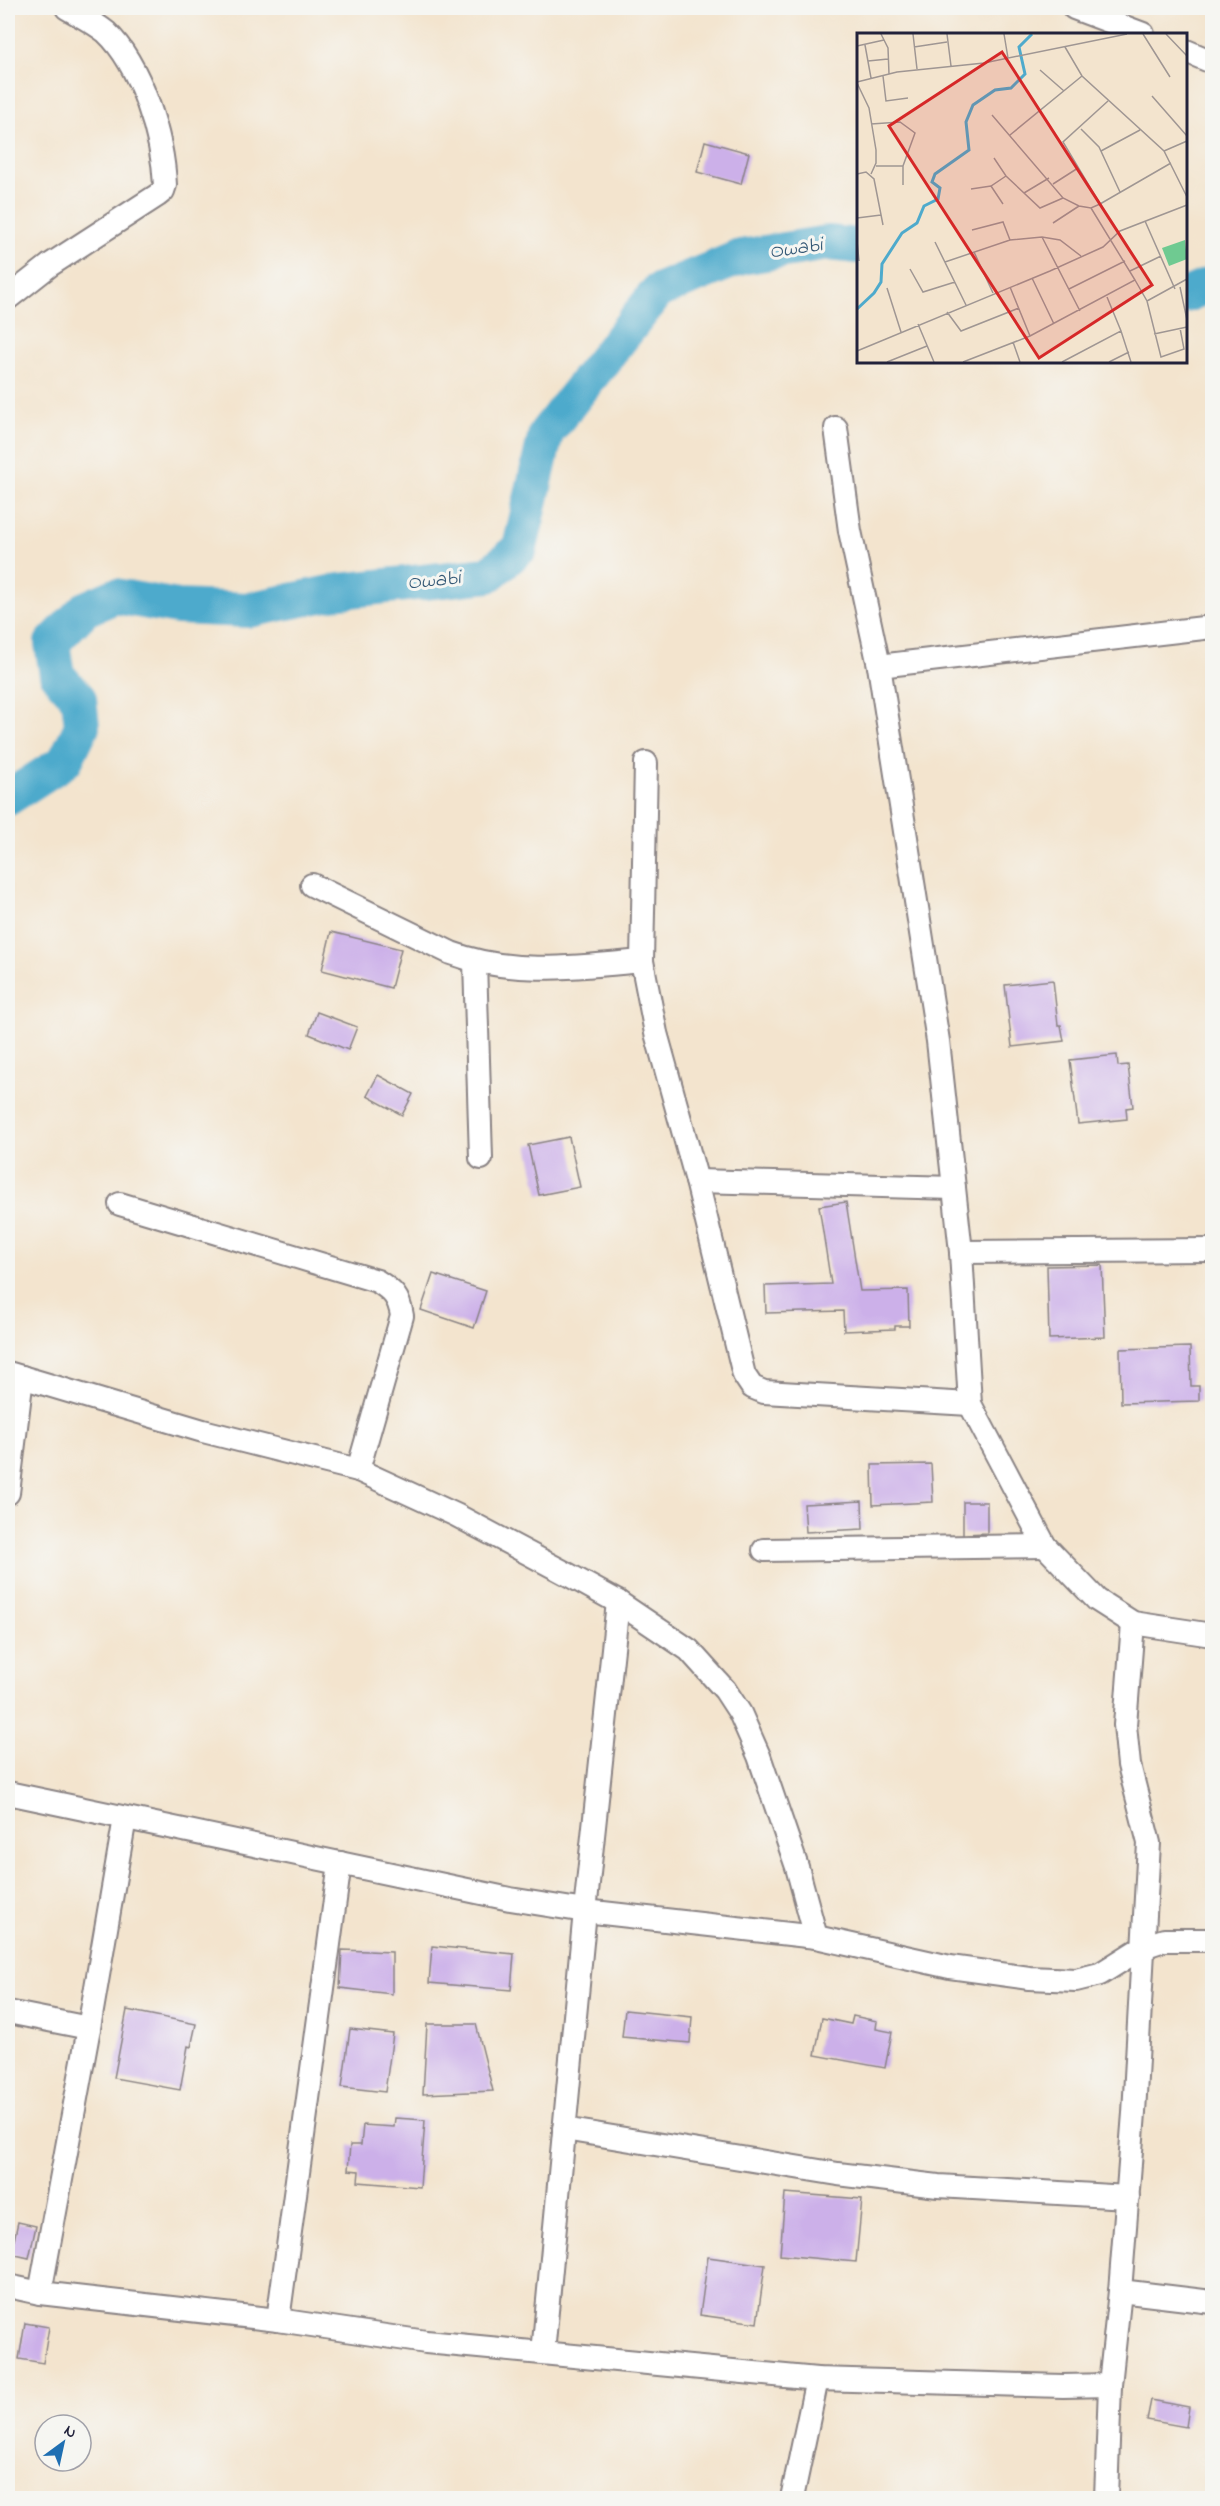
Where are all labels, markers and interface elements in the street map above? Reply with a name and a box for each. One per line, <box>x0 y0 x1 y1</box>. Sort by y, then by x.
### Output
inset map <box>857 33 1187 363</box>
water label: Owabi <box>767 230 827 268</box>
water label: Owabi <box>406 563 465 599</box>
north arrow <box>33 2413 93 2473</box>
text: N <box>59 2419 81 2445</box>

